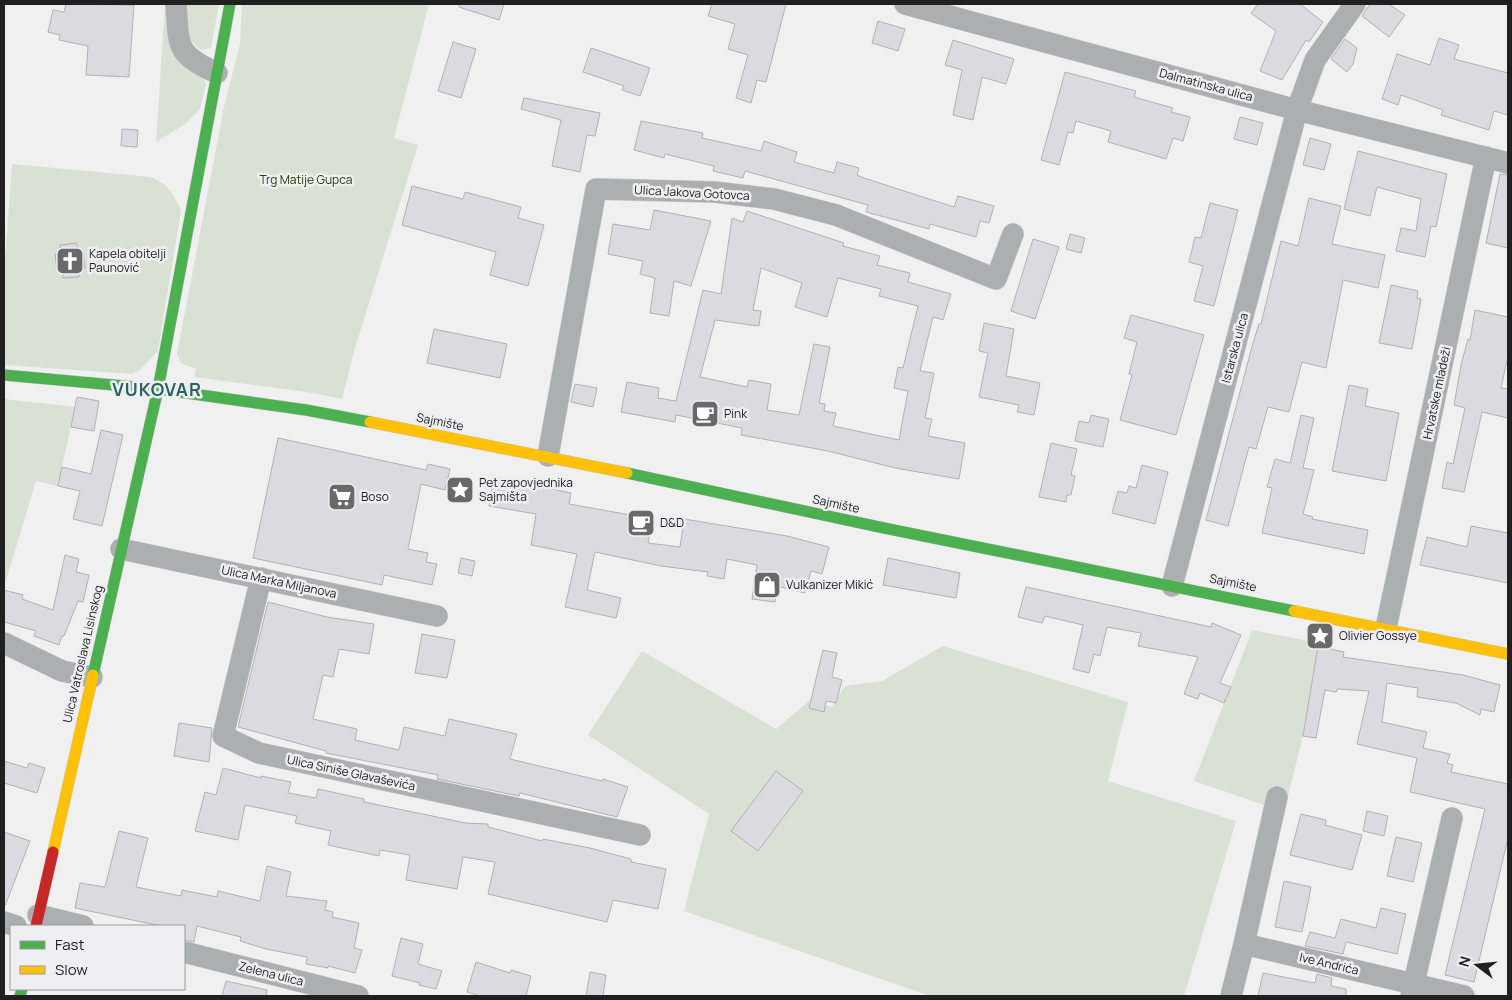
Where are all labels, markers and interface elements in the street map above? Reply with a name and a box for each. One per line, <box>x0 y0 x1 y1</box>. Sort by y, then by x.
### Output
street label: Dalmatinska ulica <box>1157 64 1255 105</box>
park label: Trg Matije Gupca <box>260 171 352 188</box>
street label: Ulica Jakova Gotovca <box>634 181 750 204</box>
place label: Kapela obitelji Paunović <box>89 245 166 276</box>
church icon: Kapela obitelji Paunović <box>55 246 85 276</box>
street label: Istarska ulica <box>1217 311 1252 385</box>
street label: Hrvatske mladeži <box>1418 345 1455 441</box>
district label: VUKOVAR <box>112 377 202 401</box>
cafe icon: Pink <box>690 399 720 429</box>
place label: Pink <box>724 405 748 422</box>
street label: Sajmište <box>415 409 465 434</box>
place label: Pet zapovjednika Sajmišta <box>479 474 573 505</box>
place icon: Pet zapovjednika Sajmišta <box>445 475 475 505</box>
supermarket icon: Boso <box>327 482 357 512</box>
place label: Boso <box>361 488 389 505</box>
street label: Sajmište <box>811 490 861 517</box>
cafe icon: D&D <box>626 508 656 538</box>
place label: D&D <box>660 514 684 531</box>
street label: Ulica Marka Miljanova <box>220 561 338 602</box>
shop icon: Vulkanizer Mikić <box>752 570 782 600</box>
street label: Sajmište <box>1208 570 1258 595</box>
place label: Vulkanizer Mikić <box>786 576 874 593</box>
street label: Ulica Vatroslava Lisinskog <box>58 583 107 724</box>
place icon: Olivier Gossye <box>1305 621 1335 651</box>
place label: Olivier Gossye <box>1339 627 1417 644</box>
street label: Ulica Siniše Glavaševića <box>285 751 417 794</box>
legend <box>10 925 185 990</box>
text: Fast <box>55 934 84 955</box>
north arrow <box>1452 940 1502 990</box>
street label: Ive Andrića <box>1298 948 1360 979</box>
text: N <box>1454 954 1475 969</box>
street label: Zelena ulica <box>237 957 305 990</box>
text: Slow <box>55 959 88 980</box>

